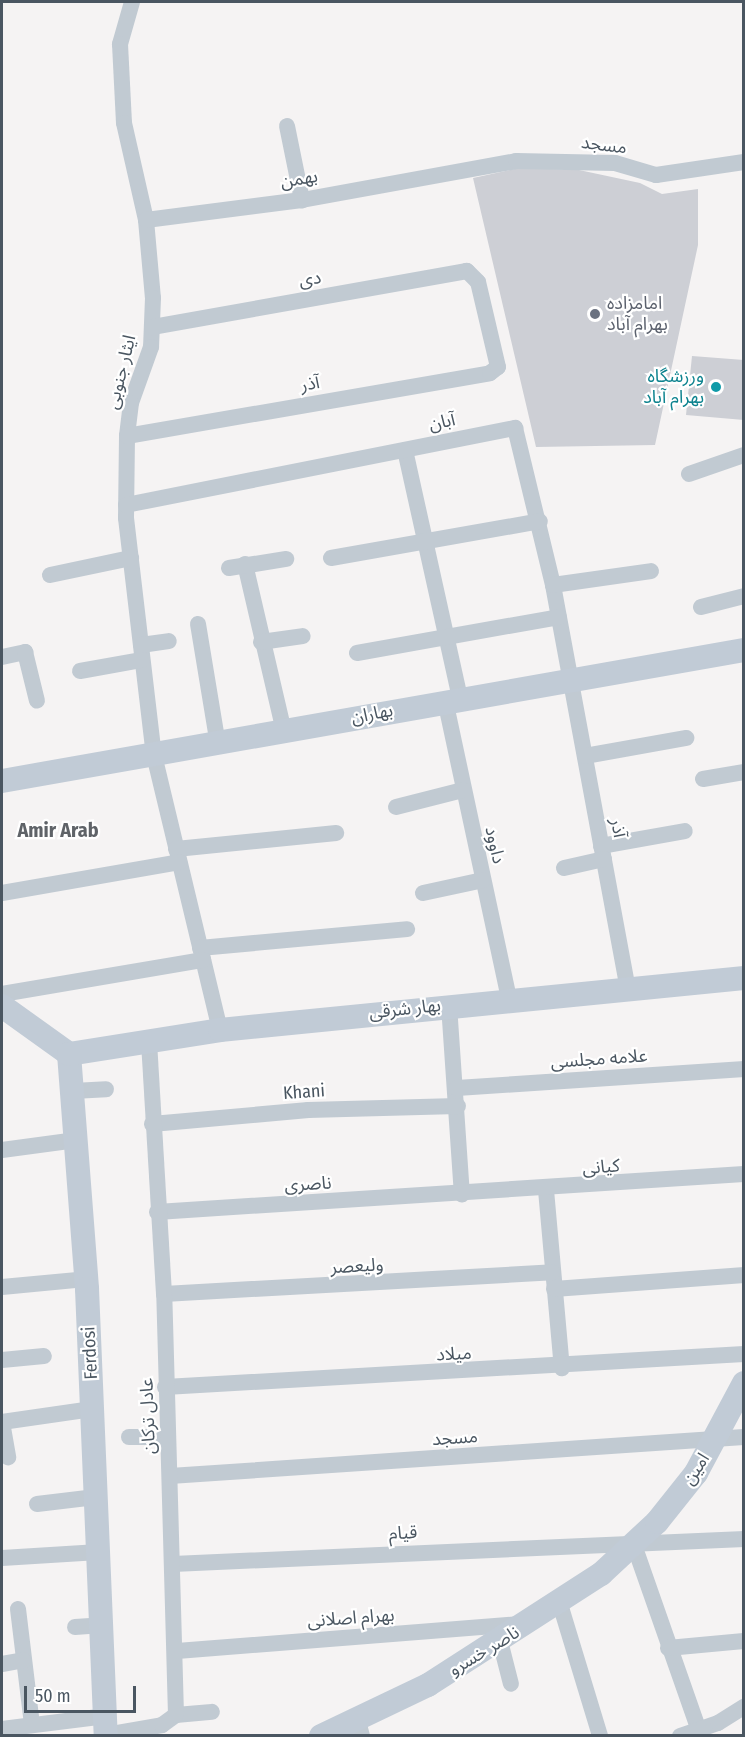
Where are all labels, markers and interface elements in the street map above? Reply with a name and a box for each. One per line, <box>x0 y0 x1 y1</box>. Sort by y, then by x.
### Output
street label: مسجد <box>580 131 628 159</box>
street label: بهمن <box>279 165 319 193</box>
street label: دی <box>297 266 323 292</box>
place label: امامزاده بهرام آباد <box>607 293 668 336</box>
marker: امامزاده بهرام آباد <box>588 307 602 321</box>
street label: ایثار جنوبی <box>101 333 141 411</box>
place label: ورزشگاه بهرام آباد <box>643 366 704 409</box>
street label: آذر <box>299 372 321 396</box>
marker: ورزشگاه بهرام آباد <box>709 380 723 394</box>
street label: آبان <box>427 409 457 435</box>
street label: بهاران <box>349 699 395 729</box>
street label: آذر <box>606 817 630 839</box>
district label: Amir Arab <box>17 818 99 842</box>
street label: داوود <box>480 824 510 866</box>
street label: بهار شرقی <box>368 994 442 1024</box>
street label: علامه مجلسی <box>550 1045 648 1073</box>
street label: Khani <box>282 1080 326 1104</box>
street label: کیانی <box>582 1155 620 1179</box>
street label: ناصری <box>284 1172 332 1196</box>
street label: ولیعصر <box>330 1254 384 1278</box>
street label: Ferdosi <box>78 1326 102 1380</box>
street label: میلاد <box>436 1342 472 1366</box>
street label: عادل ترکان <box>136 1377 160 1455</box>
street label: مسجد <box>431 1426 479 1450</box>
street label: امین <box>678 1449 714 1489</box>
street label: قیام <box>388 1521 418 1545</box>
street label: بهرام اصلانی <box>307 1604 395 1632</box>
street label: ناصر خسرو <box>445 1621 523 1681</box>
scale bar <box>27 1674 140 1712</box>
text: 50 m <box>35 1685 71 1707</box>

